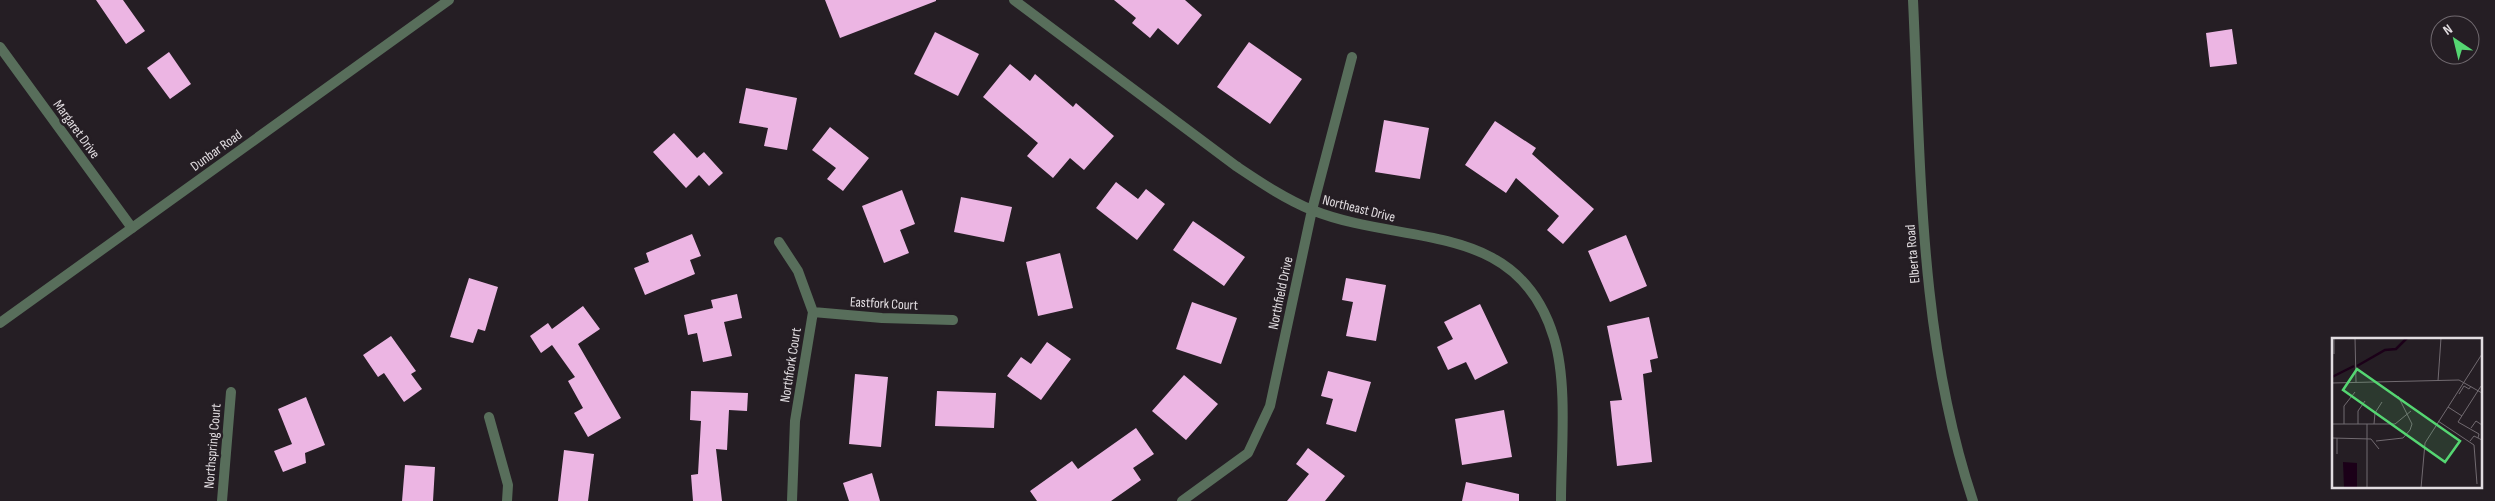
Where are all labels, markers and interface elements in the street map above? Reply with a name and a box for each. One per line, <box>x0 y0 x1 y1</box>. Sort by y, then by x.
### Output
north arrow <box>2430 15 2480 65</box>
text: N <box>2440 21 2456 39</box>
street label: Margaret Drive <box>50 97 104 162</box>
street label: Dunbar Road <box>187 126 245 175</box>
street label: Northeast Drive <box>1321 191 1397 226</box>
street label: Elberta Road <box>1901 224 1924 284</box>
street label: Northfield Drive <box>1264 255 1297 331</box>
street label: Eastfork Court <box>849 293 918 314</box>
street label: Northfork Court <box>776 327 805 404</box>
inset map <box>2332 338 2482 488</box>
street label: Northspring Court <box>200 403 225 489</box>

